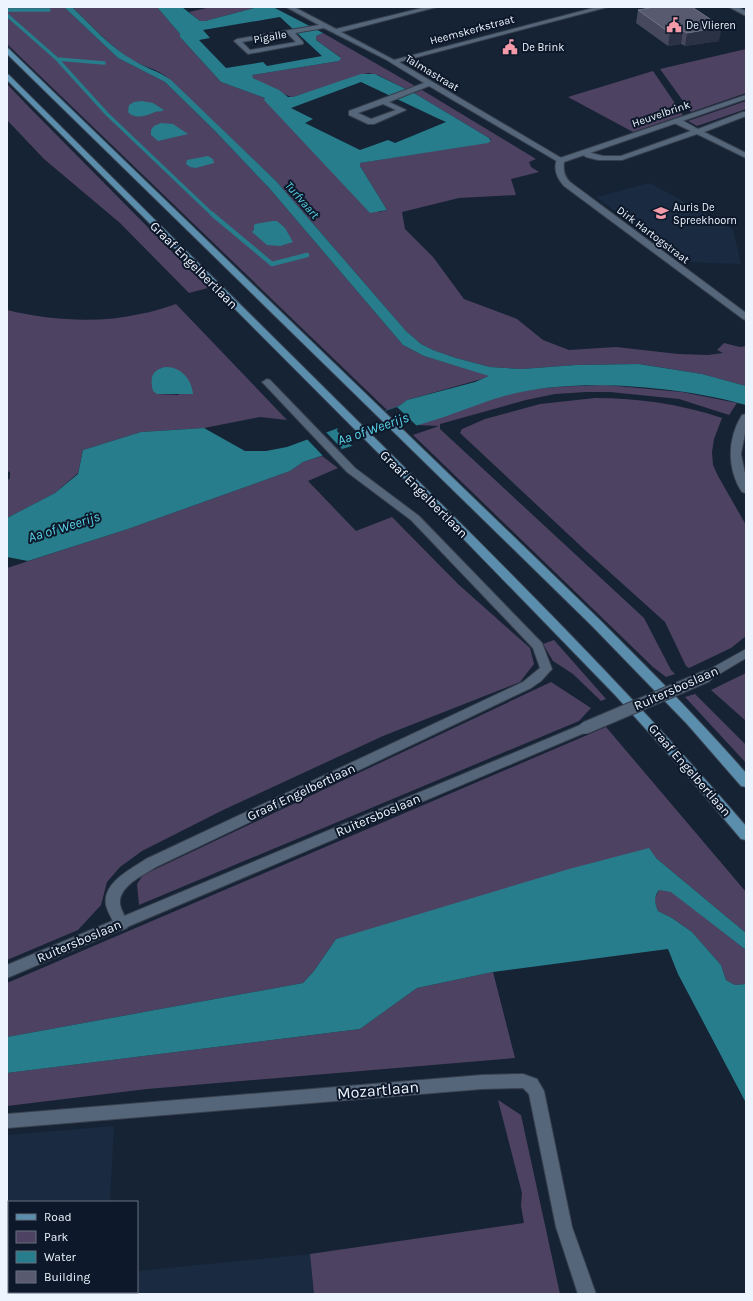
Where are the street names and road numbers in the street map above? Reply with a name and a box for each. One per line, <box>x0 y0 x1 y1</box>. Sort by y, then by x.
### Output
street label: Heemskerkstraat <box>428 12 516 48</box>
street label: Pigalle <box>252 28 288 46</box>
street label: Talmastraat <box>403 52 461 94</box>
street label: Heuvelbrink <box>630 98 692 130</box>
street label: Dirk Hartogstraat <box>614 204 692 266</box>
street label: Graaf Engelbertlaan <box>147 218 241 312</box>
street label: Graaf Engelbertlaan <box>377 447 471 541</box>
street label: Ruitersboslaan <box>632 663 720 713</box>
street label: Graaf Engelbertlaan <box>646 721 734 819</box>
street label: Graaf Engelbertlaan <box>245 760 357 824</box>
street label: Ruitersboslaan <box>334 790 422 840</box>
street label: Ruitersboslaan <box>35 916 123 966</box>
street label: Mozartlaan <box>336 1077 420 1103</box>

